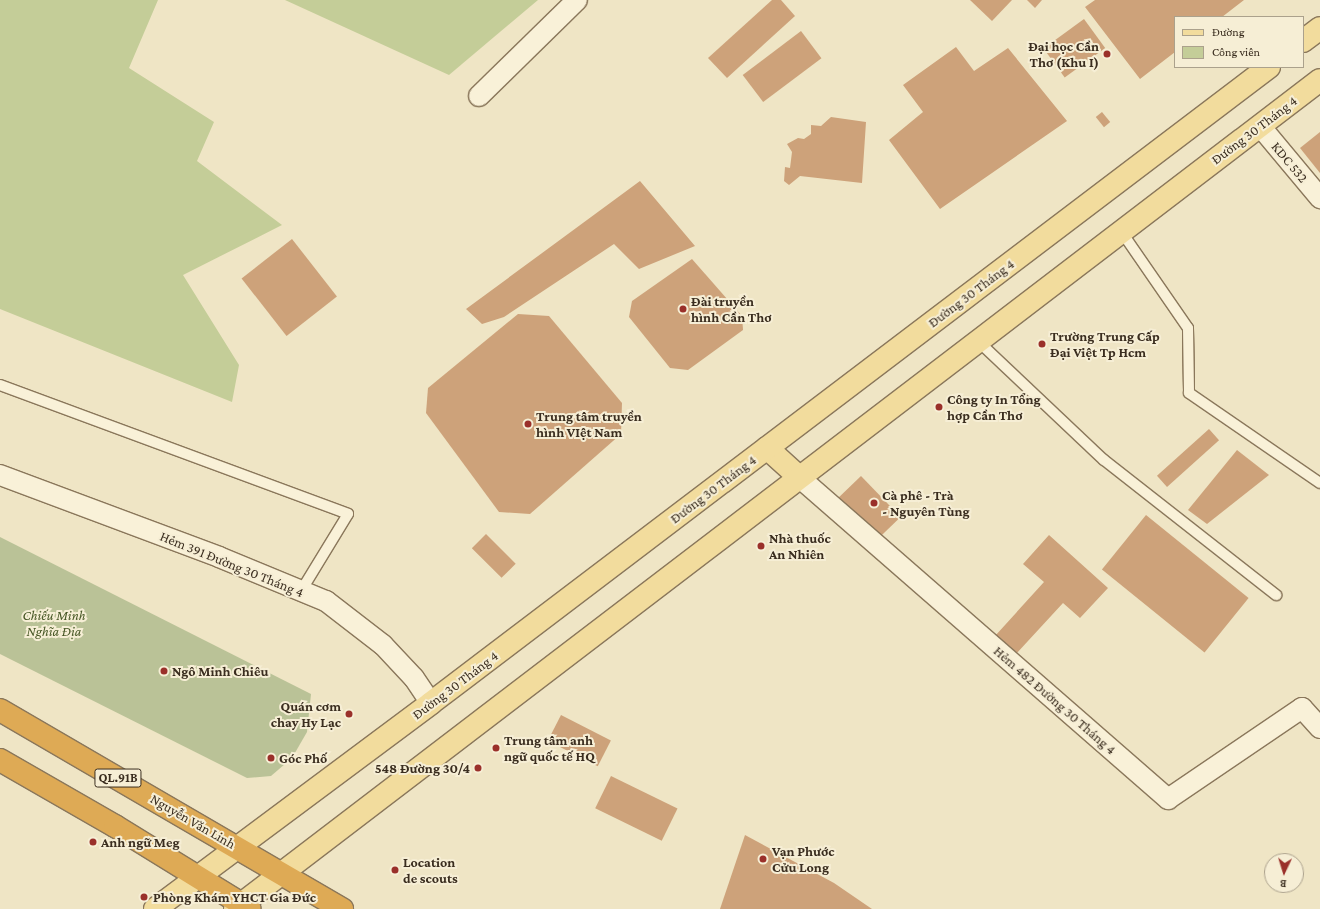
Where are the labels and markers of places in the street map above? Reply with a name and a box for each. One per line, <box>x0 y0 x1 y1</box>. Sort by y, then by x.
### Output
place label: Đại học Cần Thơ (Khu I) <box>1028 38 1099 70</box>
marker: Đại học Cần Thơ (Khu I) <box>1102 49 1112 59</box>
place label: Đài truyền hình Cần Thơ <box>691 293 772 326</box>
marker: Đài truyền hình Cần Thơ <box>678 304 688 314</box>
place label: Trường Trung Cấp Đại Việt Tp Hcm <box>1050 328 1160 360</box>
marker: Trường Trung Cấp Đại Việt Tp Hcm <box>1037 339 1047 349</box>
place label: Công ty In Tổng hợp Cần Thơ <box>947 391 1041 424</box>
marker: Công ty In Tổng hợp Cần Thơ <box>934 402 944 412</box>
place label: Trung tâm truyền hình VIệt Nam <box>536 408 642 440</box>
marker: Trung tâm truyền hình VIệt Nam <box>523 419 533 429</box>
place label: Cà phê - Trà - Nguyên Tùng <box>882 487 970 520</box>
marker: Cà phê - Trà - Nguyên Tùng <box>869 498 879 508</box>
place label: Nhà thuốc An Nhiên <box>769 530 831 562</box>
marker: Nhà thuốc An Nhiên <box>756 541 766 551</box>
place label: Ngô Minh Chiêu <box>172 663 268 679</box>
marker: Ngô Minh Chiêu <box>159 666 169 676</box>
place label: Quán cơm chay Hy Lạc <box>271 698 341 730</box>
marker: Quán cơm chay Hy Lạc <box>344 709 354 719</box>
place label: Trung tâm anh ngữ quốc tế HQ <box>504 732 595 764</box>
marker: Trung tâm anh ngữ quốc tế HQ <box>491 743 501 753</box>
place label: Góc Phố <box>279 750 327 766</box>
marker: Góc Phố <box>266 753 276 763</box>
place label: 548 Đường 30/4 <box>375 760 470 776</box>
marker: 548 Đường 30/4 <box>473 763 483 773</box>
place label: Anh ngữ Meg <box>101 834 180 850</box>
marker: Anh ngữ Meg <box>88 837 98 847</box>
place label: Vạn Phước Cửu Long <box>772 843 835 876</box>
marker: Vạn Phước Cửu Long <box>757 853 769 865</box>
place label: Location de scouts <box>403 854 458 886</box>
marker: Location de scouts <box>390 865 400 875</box>
place label: Phòng Khám YHCT Gia Đức <box>153 889 316 905</box>
marker: Phòng Khám YHCT Gia Đức <box>138 891 150 903</box>

